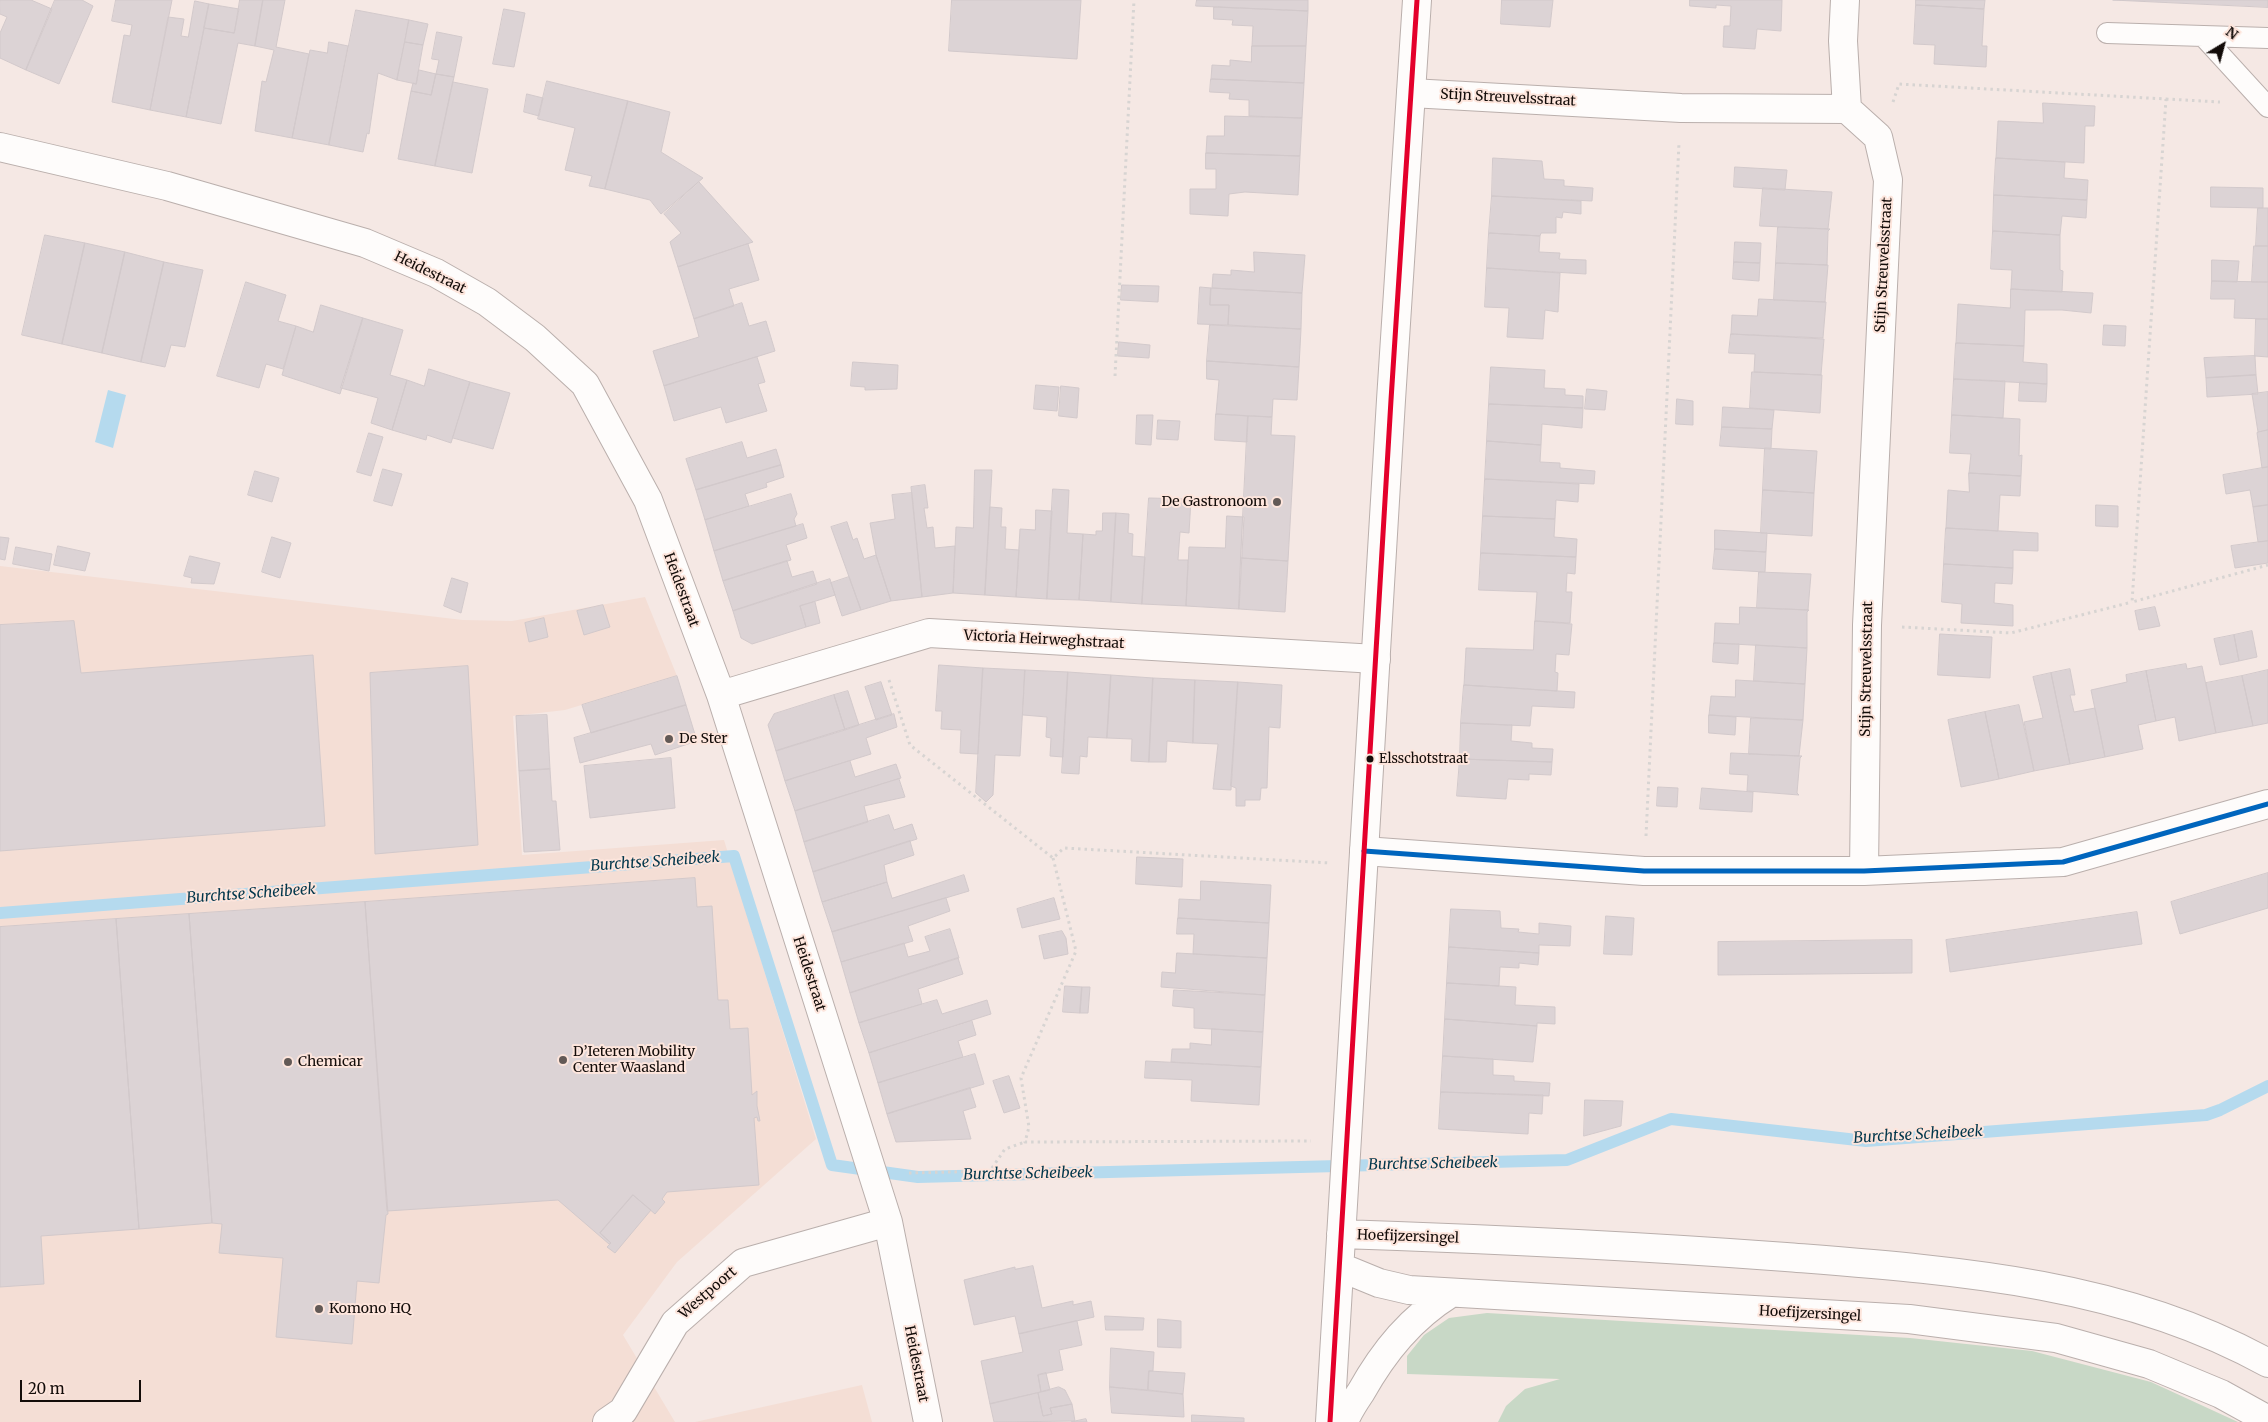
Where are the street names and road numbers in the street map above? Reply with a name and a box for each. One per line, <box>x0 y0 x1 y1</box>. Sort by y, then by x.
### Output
street label: Stijn Streuvelsstraat <box>1440 86 1576 110</box>
street label: Stijn Streuvelsstraat <box>1872 197 1896 333</box>
street label: Heidestraat <box>391 248 469 298</box>
street label: Heidestraat <box>660 551 702 629</box>
street label: Stijn Streuvelsstraat <box>1857 601 1877 737</box>
street label: Victoria Heirweghstraat <box>963 627 1125 653</box>
street label: Heidestraat <box>789 934 829 1014</box>
street label: Hoefijzersingel <box>1357 1227 1459 1247</box>
street label: Westpoort <box>676 1263 740 1323</box>
street label: Hoefijzersingel <box>1759 1303 1861 1325</box>
street label: Heidestraat <box>900 1324 932 1404</box>

